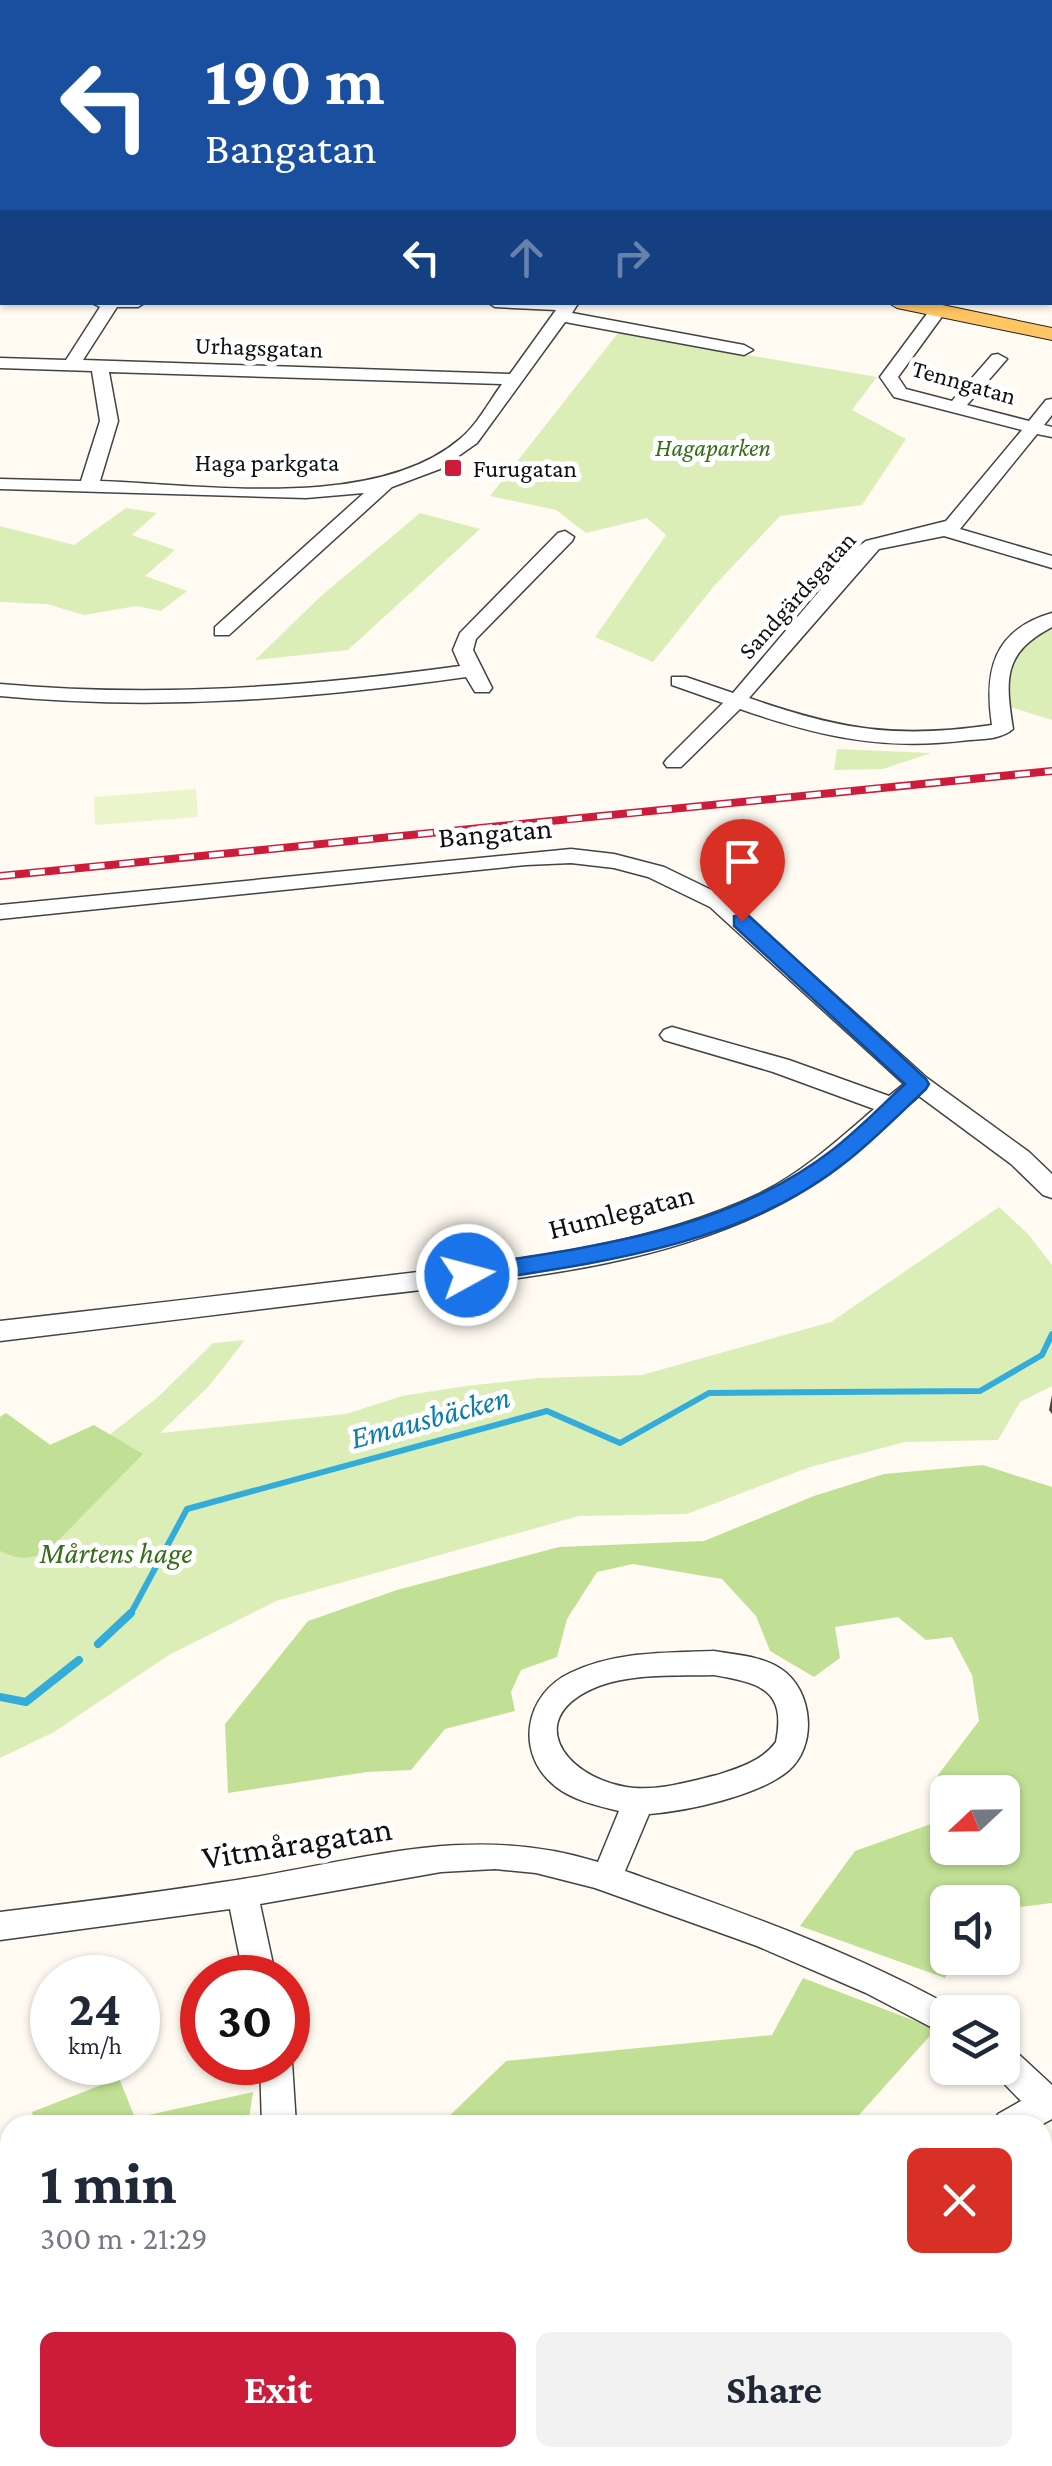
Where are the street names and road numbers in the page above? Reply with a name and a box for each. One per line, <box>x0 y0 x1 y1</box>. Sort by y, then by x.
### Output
street label: Urhagsgatan <box>194 331 324 364</box>
street label: Tenngatan <box>909 354 1019 411</box>
street label: Haga parkgata <box>195 449 340 477</box>
street label: Sandgärdsgatan <box>733 526 862 665</box>
street label: Bangatan <box>437 811 554 854</box>
street label: Humlegatan <box>545 1177 697 1246</box>
street label: Vitmåragatan <box>199 1809 395 1877</box>

